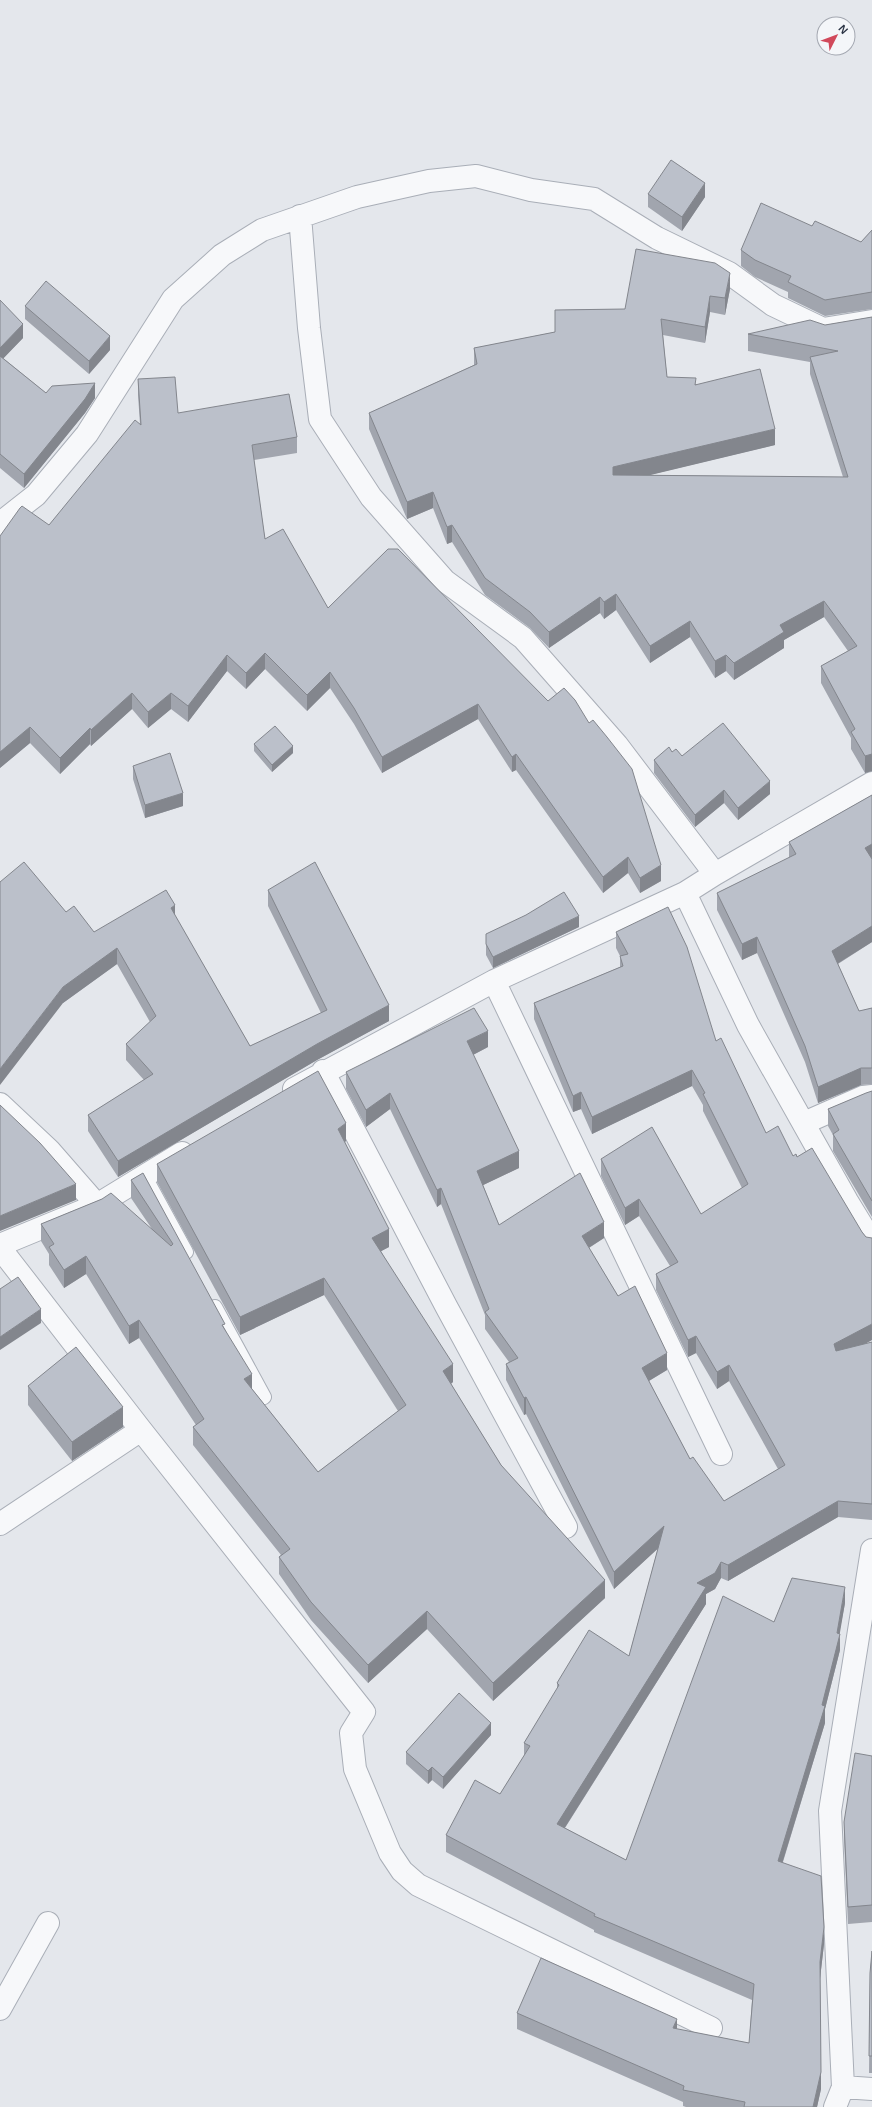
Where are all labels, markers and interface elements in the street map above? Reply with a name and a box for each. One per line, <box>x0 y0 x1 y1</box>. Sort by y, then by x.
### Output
north arrow <box>816 16 856 56</box>
text: N <box>836 22 851 36</box>

